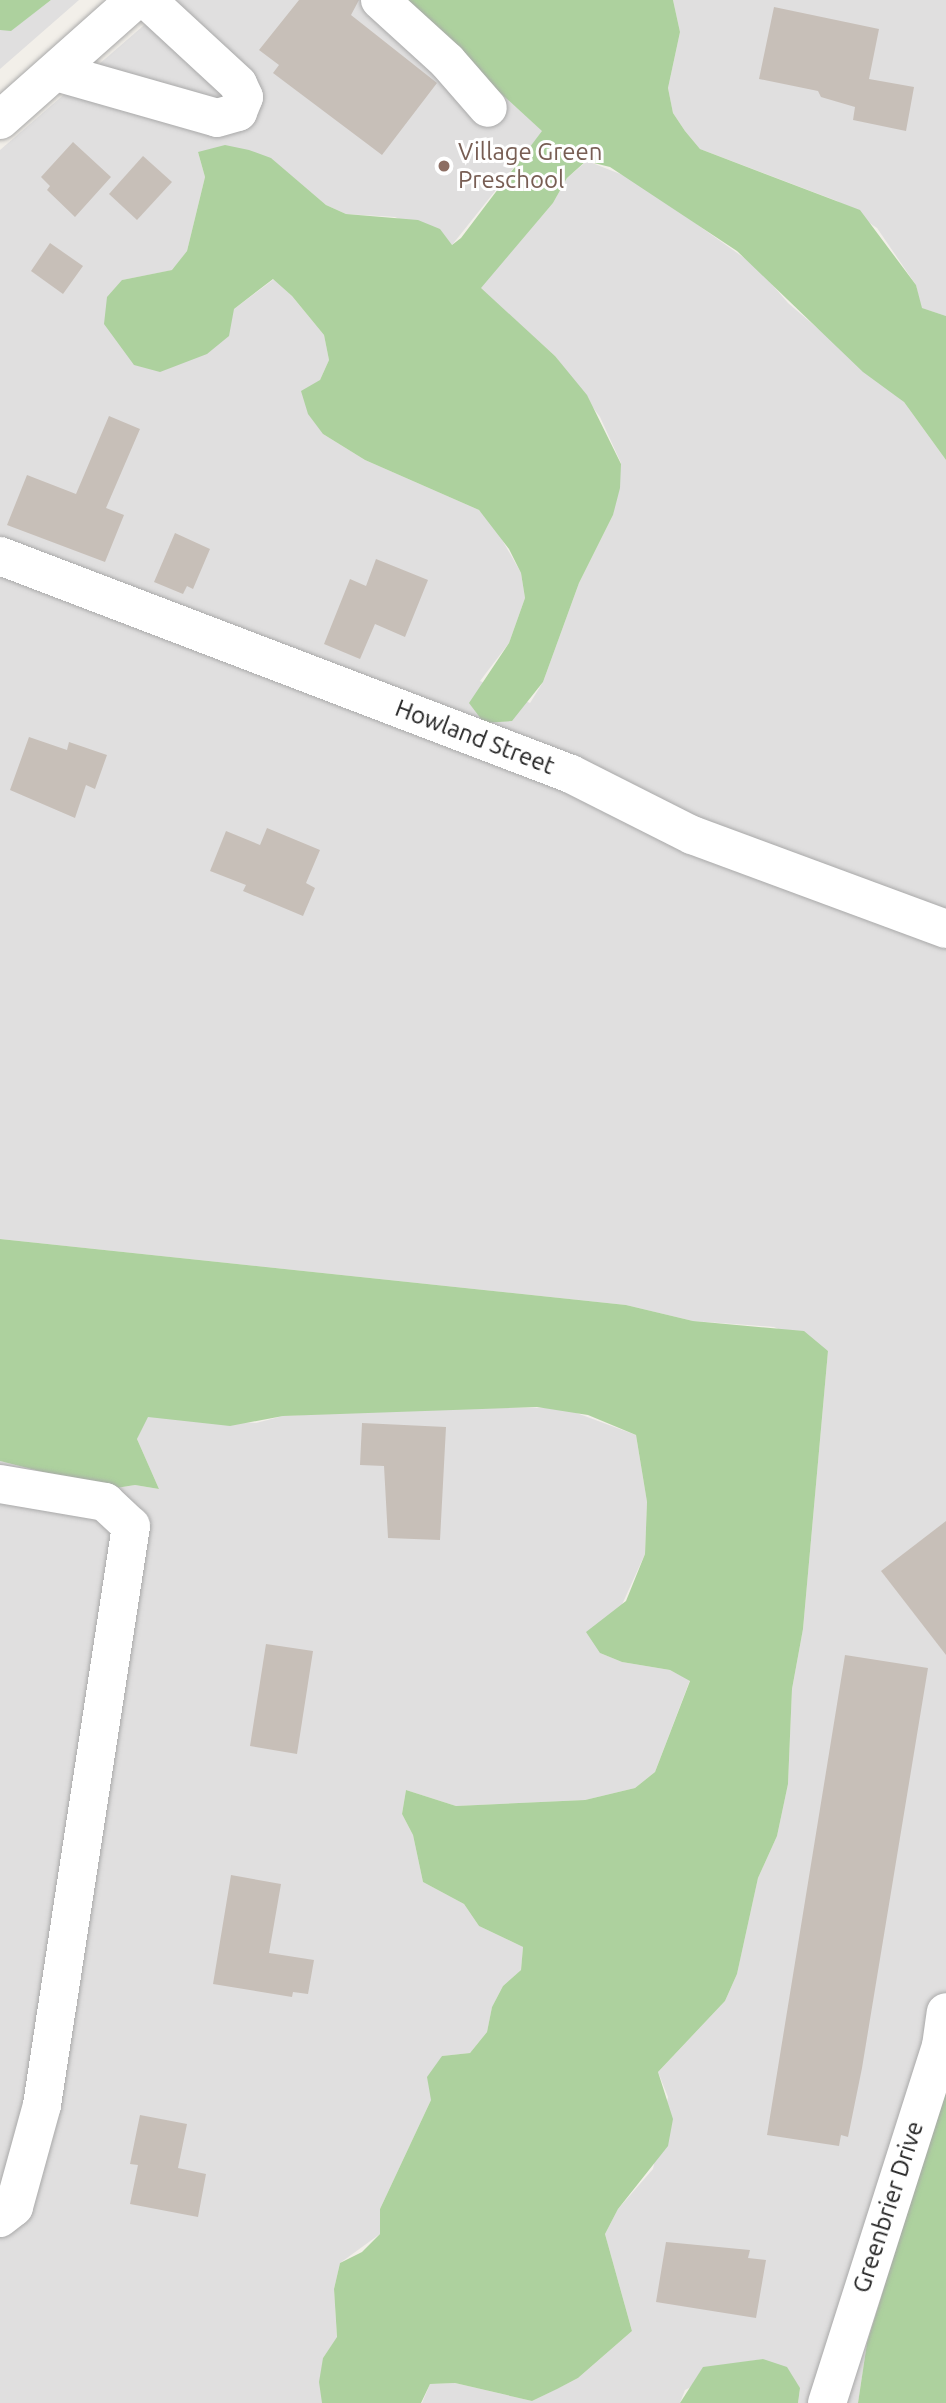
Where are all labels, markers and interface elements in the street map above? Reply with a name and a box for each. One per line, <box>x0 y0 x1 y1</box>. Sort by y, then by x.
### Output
place label: Village Green Preschool <box>458 138 603 194</box>
marker: Village Green Preschool <box>436 158 452 174</box>
street label: Howland Street <box>391 693 559 781</box>
street label: Greenbrier Drive <box>847 2118 929 2296</box>

